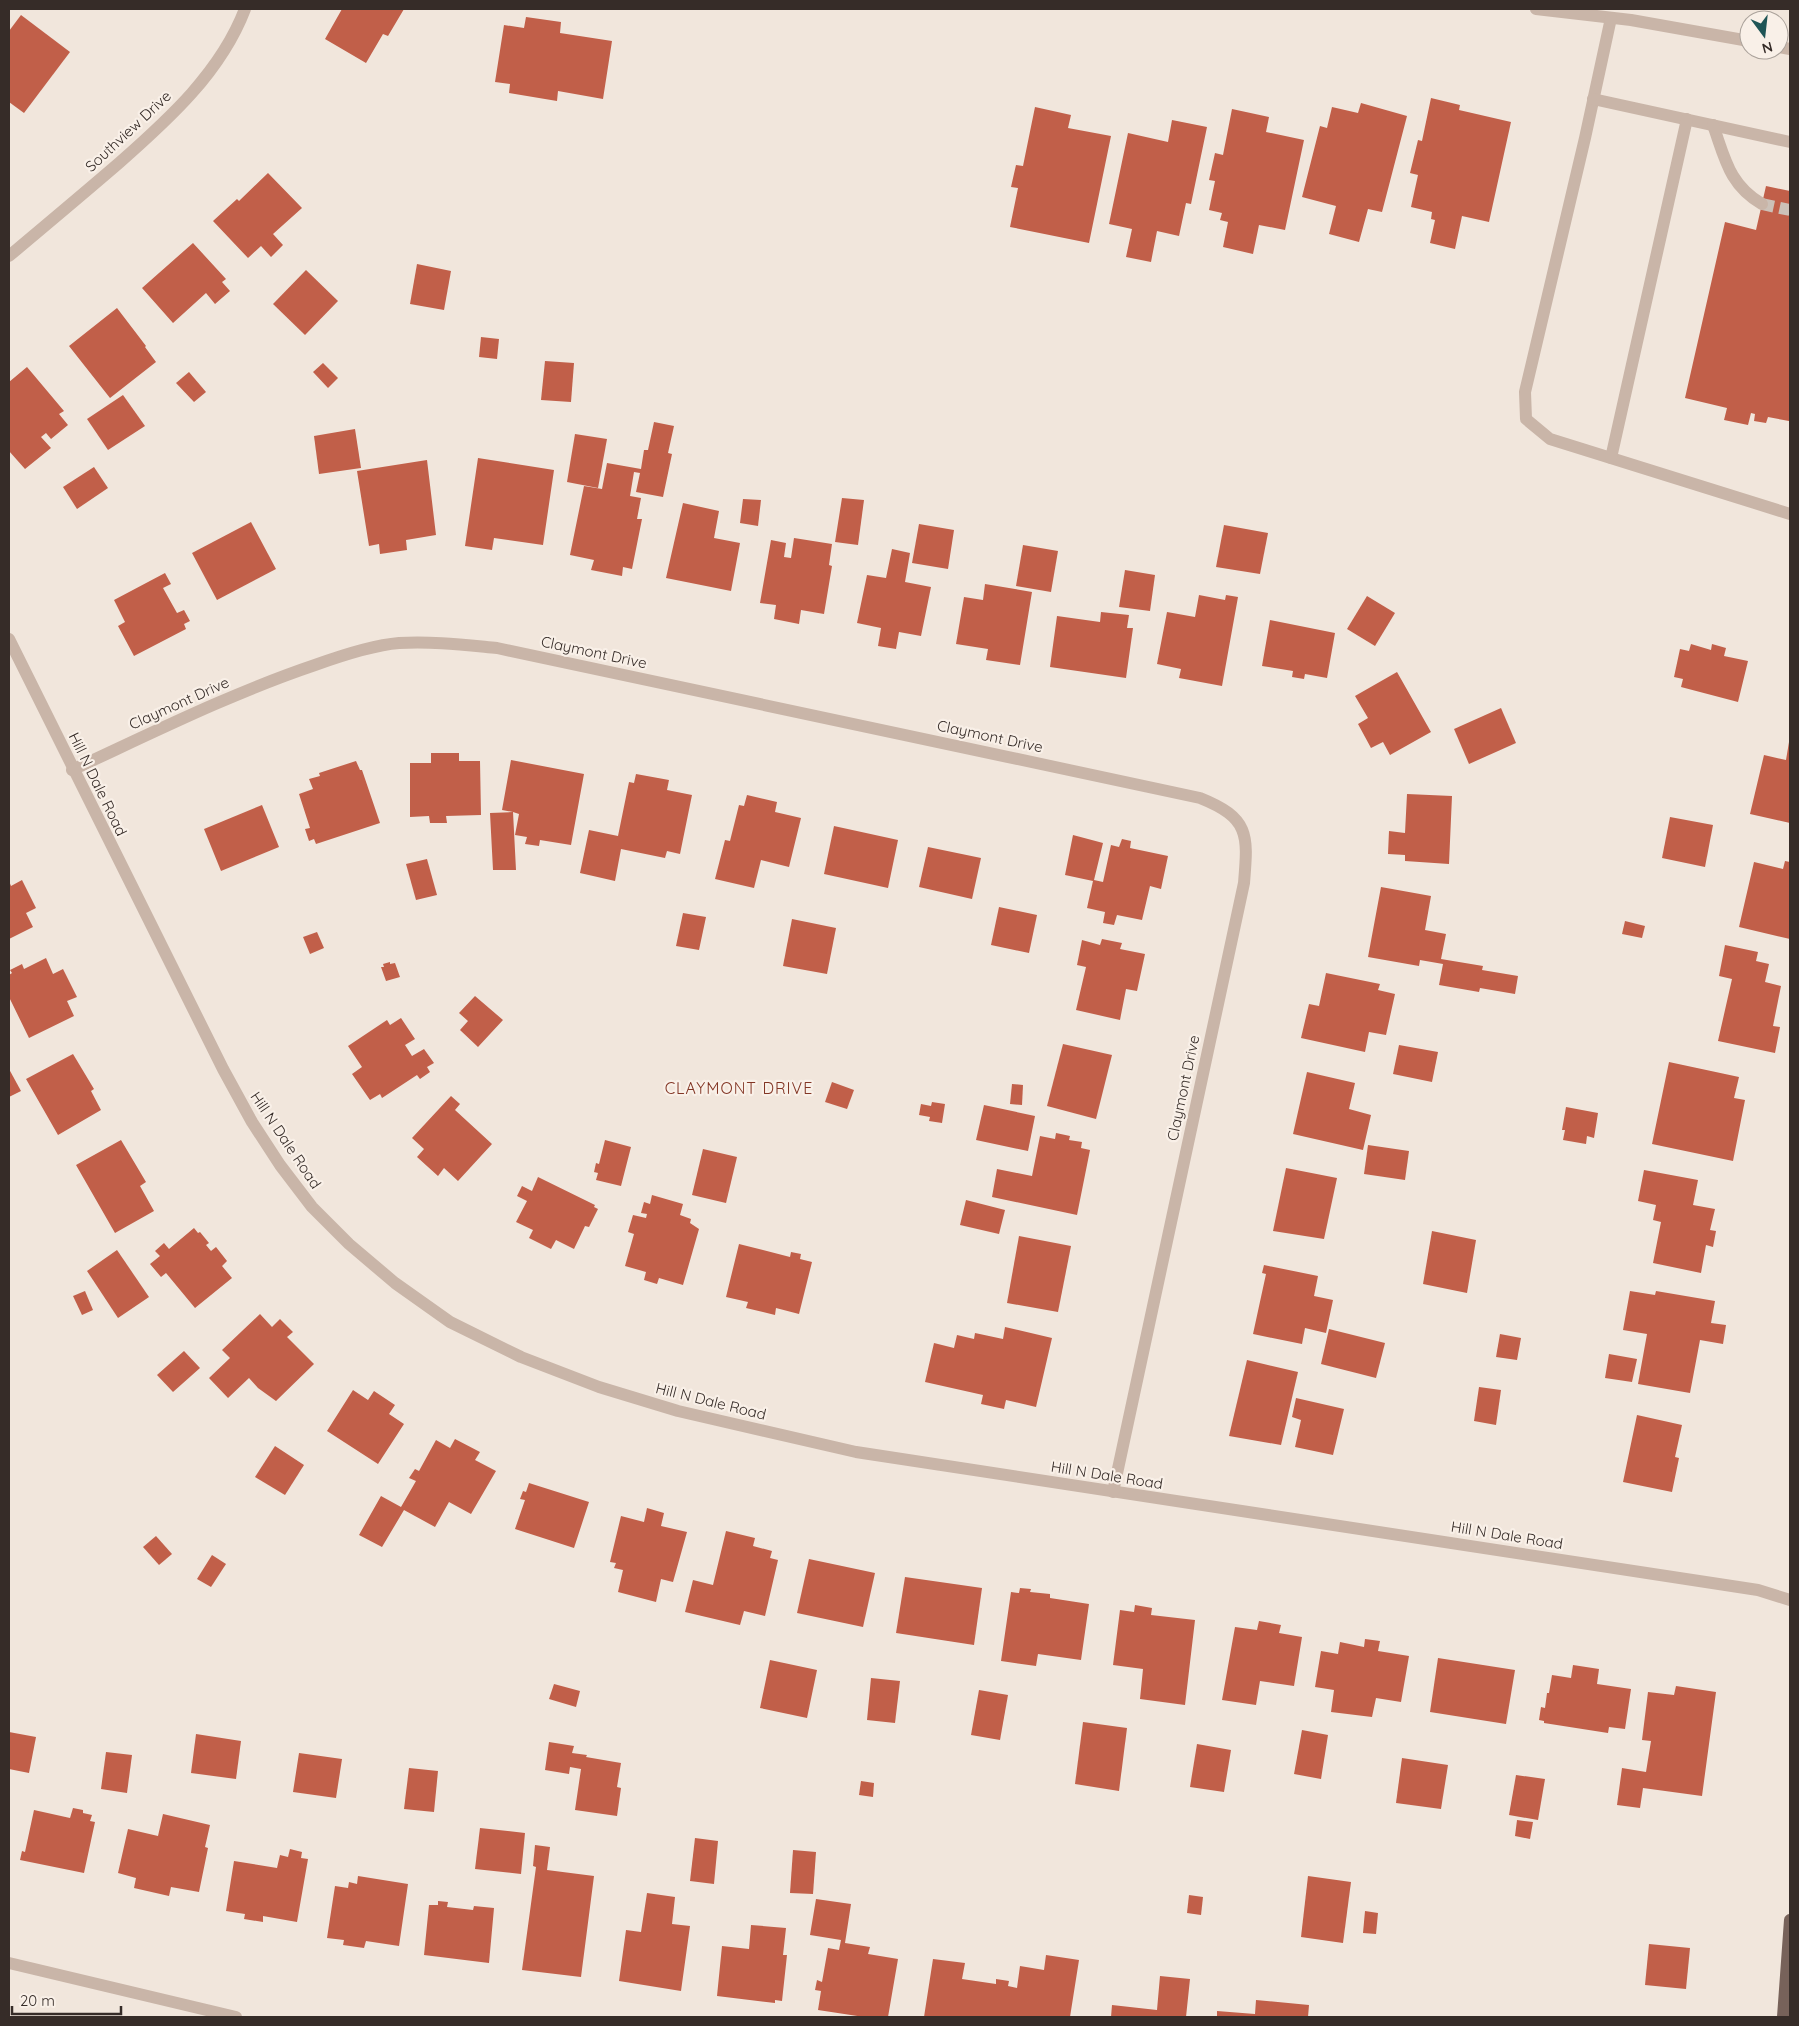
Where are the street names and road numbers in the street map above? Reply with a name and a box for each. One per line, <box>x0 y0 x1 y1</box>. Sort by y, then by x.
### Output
street label: Southview Drive <box>81 86 175 176</box>
street label: Claymont Drive <box>539 632 649 672</box>
street label: Claymont Drive <box>126 672 232 734</box>
street label: Claymont Drive <box>935 716 1045 756</box>
street label: Hill N Dale Road <box>65 729 131 839</box>
street label: Claymont Drive <box>1163 1033 1203 1143</box>
street label: Hill N Dale Road <box>247 1088 325 1192</box>
street label: Hill N Dale Road <box>654 1378 768 1424</box>
street label: Hill N Dale Road <box>1050 1457 1164 1493</box>
street label: Hill N Dale Road <box>1450 1517 1564 1553</box>

